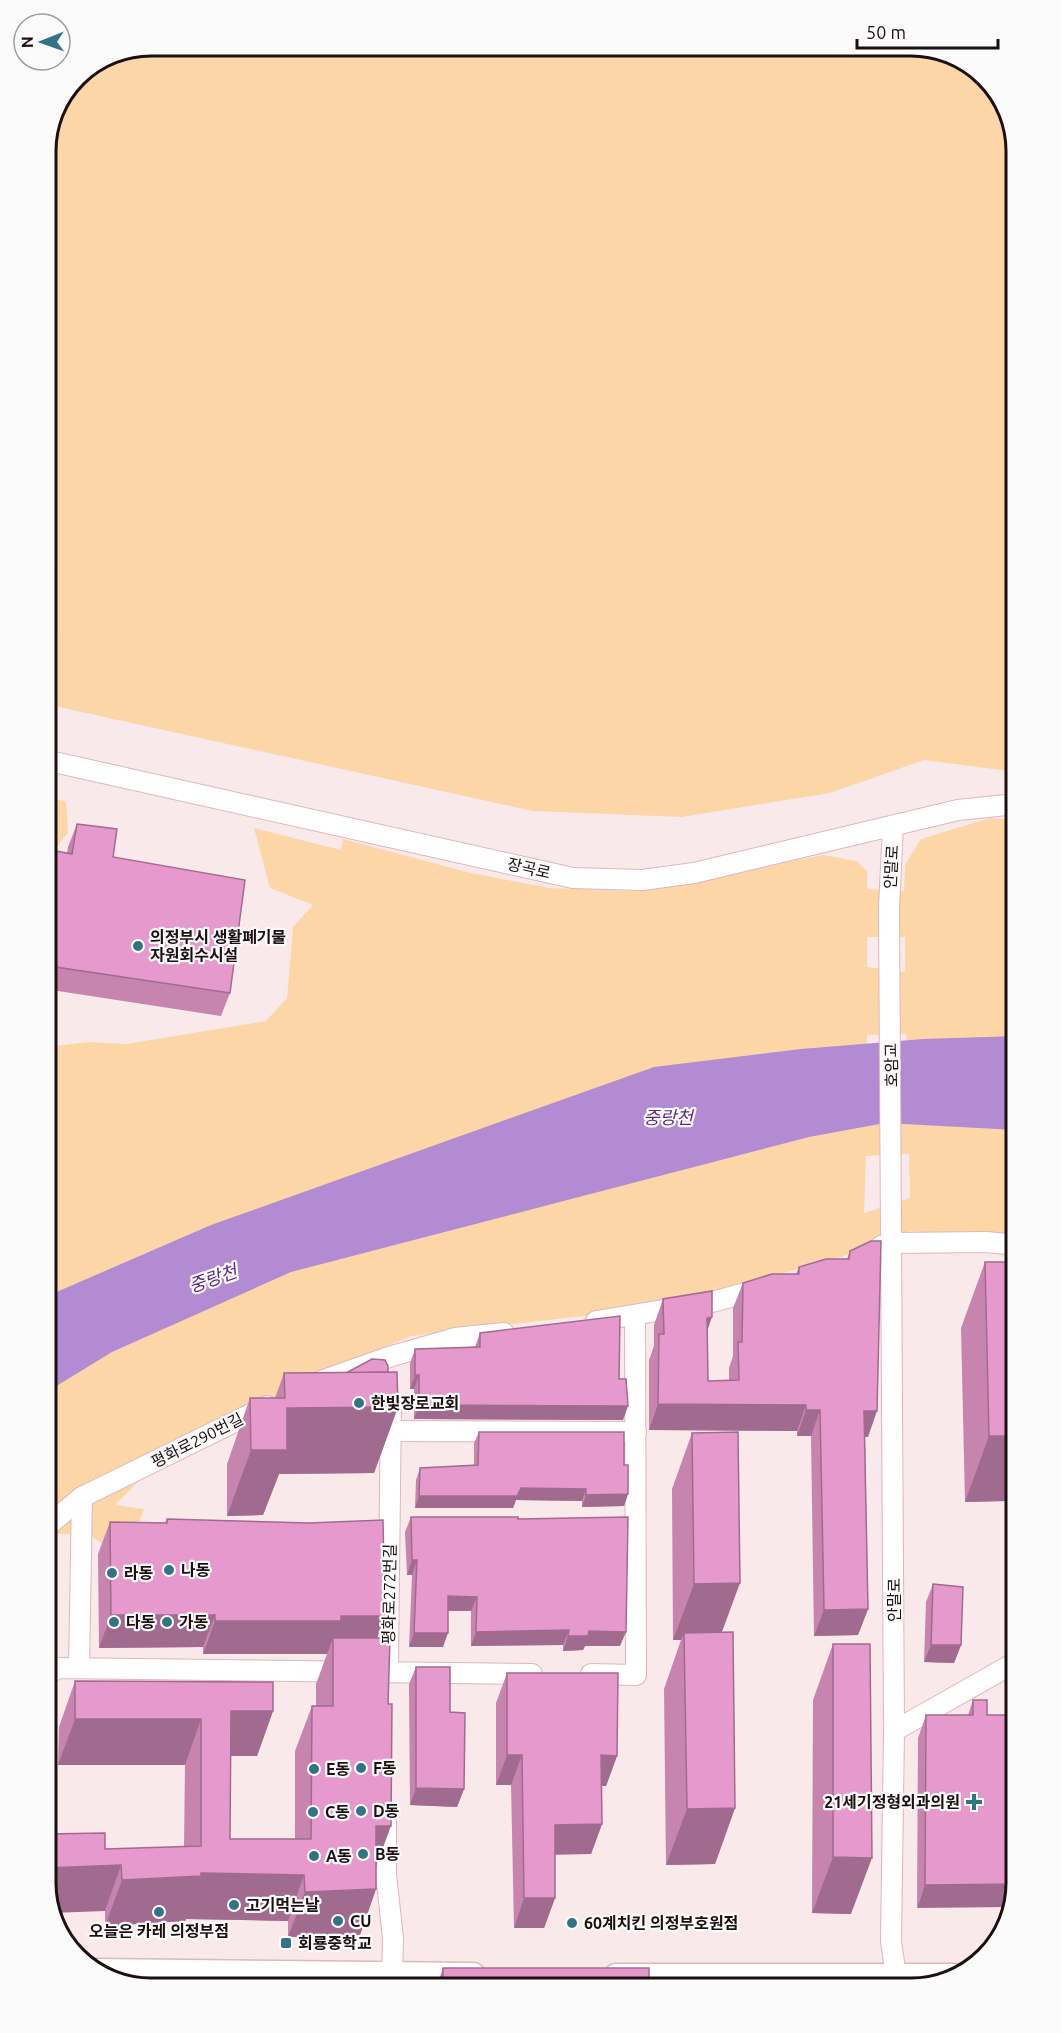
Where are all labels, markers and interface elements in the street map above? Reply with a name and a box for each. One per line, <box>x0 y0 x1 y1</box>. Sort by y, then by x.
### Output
north arrow <box>12 12 72 72</box>
scale bar <box>857 12 998 50</box>
text: 50 m <box>866 22 906 42</box>
text: N <box>18 36 36 48</box>
street label: 안말로 <box>881 844 901 890</box>
street label: 장곡로 <box>505 854 553 882</box>
place label: 의정부시 생활폐기물 자원회수시설 <box>150 928 286 964</box>
marker: 의정부시 생활폐기물 자원회수시설 <box>131 939 145 953</box>
street label: 호암교 <box>882 1043 900 1087</box>
water label: 중랑천 <box>643 1107 695 1127</box>
water label: 중랑천 <box>186 1260 242 1296</box>
place label: 한빛장로교회 <box>371 1394 459 1412</box>
marker: 한빛장로교회 <box>352 1396 366 1410</box>
street label: 평화로290번길 <box>148 1409 246 1471</box>
street label: 평화로272번길 <box>379 1544 399 1644</box>
place label: 나동 <box>181 1561 210 1579</box>
marker: 나동 <box>162 1563 176 1577</box>
place label: 라동 <box>124 1564 153 1582</box>
marker: 라동 <box>105 1566 119 1580</box>
street label: 안말로 <box>885 1578 903 1622</box>
place label: 다동 <box>126 1613 155 1631</box>
place label: 가동 <box>179 1613 208 1631</box>
marker: 다동 <box>107 1615 121 1629</box>
marker: 가동 <box>160 1615 174 1629</box>
place label: F동 <box>373 1759 397 1777</box>
place label: E동 <box>326 1760 350 1778</box>
marker: F동 <box>354 1761 368 1775</box>
marker: E동 <box>307 1762 321 1776</box>
place label: 21세기정형외과의원 <box>824 1793 960 1811</box>
marker: 21세기정형외과의원 <box>965 1793 983 1811</box>
place label: D동 <box>373 1802 399 1820</box>
place label: C동 <box>325 1803 350 1821</box>
marker: D동 <box>354 1804 368 1818</box>
marker: C동 <box>306 1805 320 1819</box>
place label: B동 <box>375 1845 400 1863</box>
place label: A동 <box>326 1847 352 1865</box>
marker: B동 <box>356 1847 370 1861</box>
marker: A동 <box>307 1849 321 1863</box>
place label: 고기먹는날 <box>246 1896 320 1914</box>
marker: 고기먹는날 <box>227 1898 241 1912</box>
marker: 오늘은 카레 의정부점 <box>152 1905 166 1919</box>
place label: CU <box>350 1912 371 1930</box>
marker: CU <box>331 1914 345 1928</box>
place label: 60계치킨 의정부호원점 <box>584 1914 738 1932</box>
marker: 60계치킨 의정부호원점 <box>565 1916 579 1930</box>
place label: 오늘은 카레 의정부점 <box>89 1922 229 1940</box>
place label: 회룡중학교 <box>298 1934 372 1952</box>
marker: 회룡중학교 <box>279 1936 293 1950</box>

